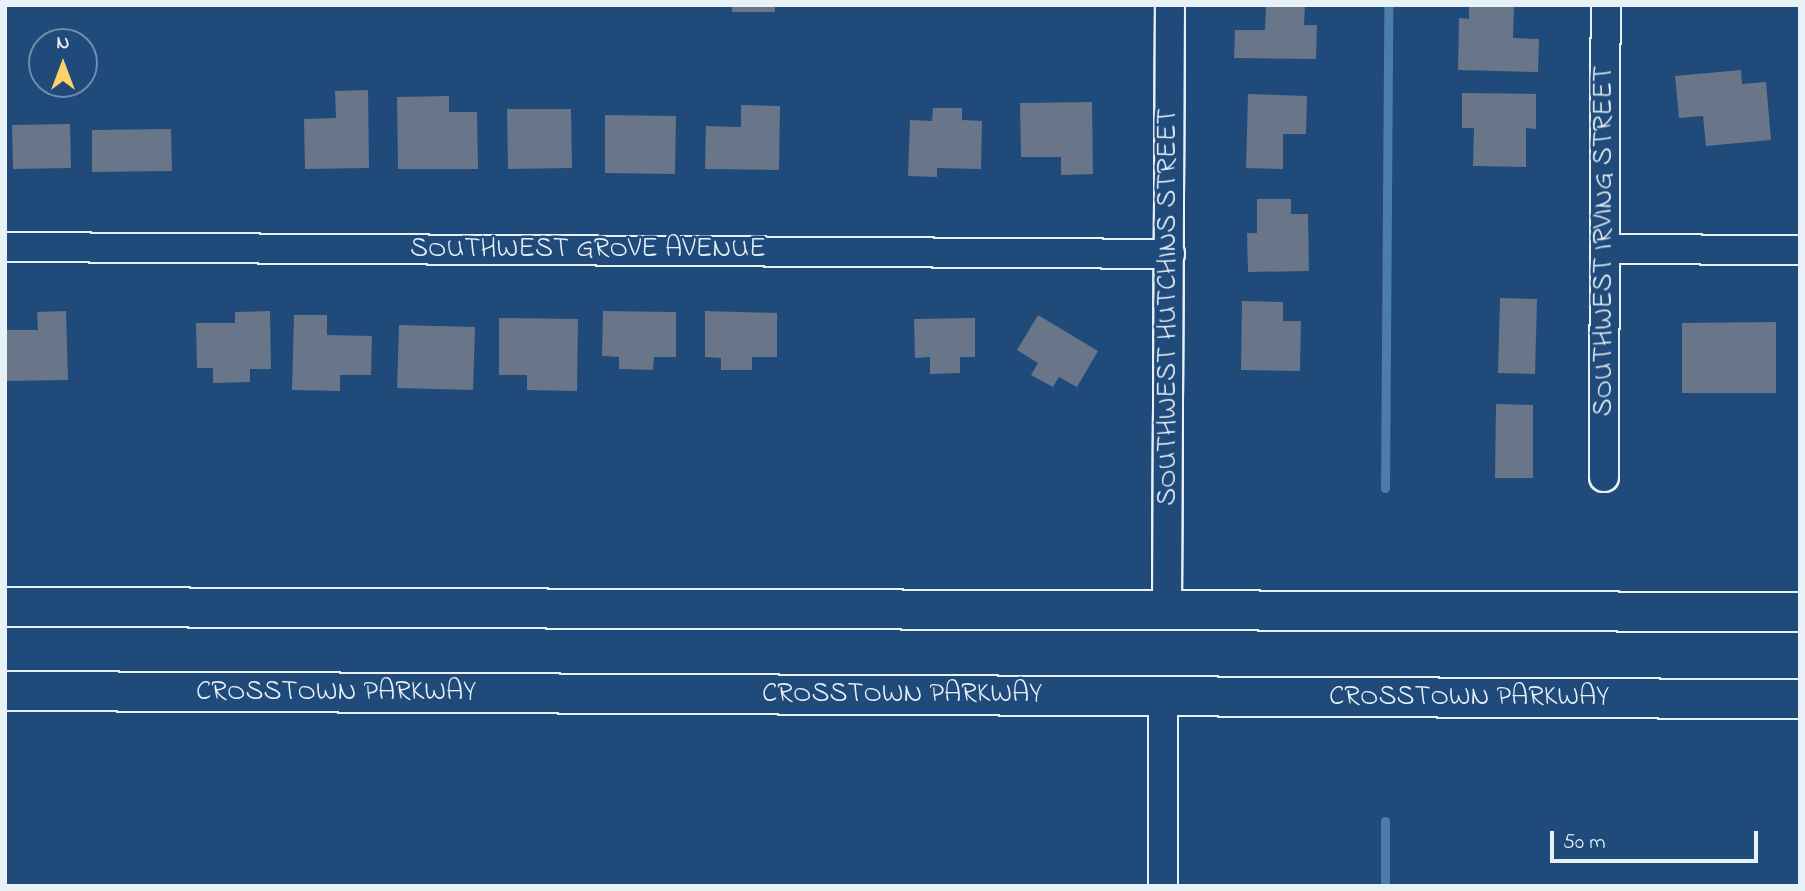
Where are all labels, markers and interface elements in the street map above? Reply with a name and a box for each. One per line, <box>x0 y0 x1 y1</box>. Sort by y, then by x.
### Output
north arrow <box>28 28 98 98</box>
text: N <box>57 30 69 57</box>
street label: SOUTHWEST IRVING STREET <box>1588 66 1622 416</box>
street label: SOUTHWEST HUTCHINS STREET <box>1152 108 1186 506</box>
street label: SOUTHWEST GROVE AVENUE <box>410 233 766 267</box>
street label: CROSSTOWN PARKWAY <box>196 676 476 710</box>
street label: CROSSTOWN PARKWAY <box>762 678 1042 712</box>
street label: CROSSTOWN PARKWAY <box>1329 681 1609 715</box>
scale bar <box>1553 818 1761 862</box>
text: 50 m <box>1563 828 1606 858</box>

